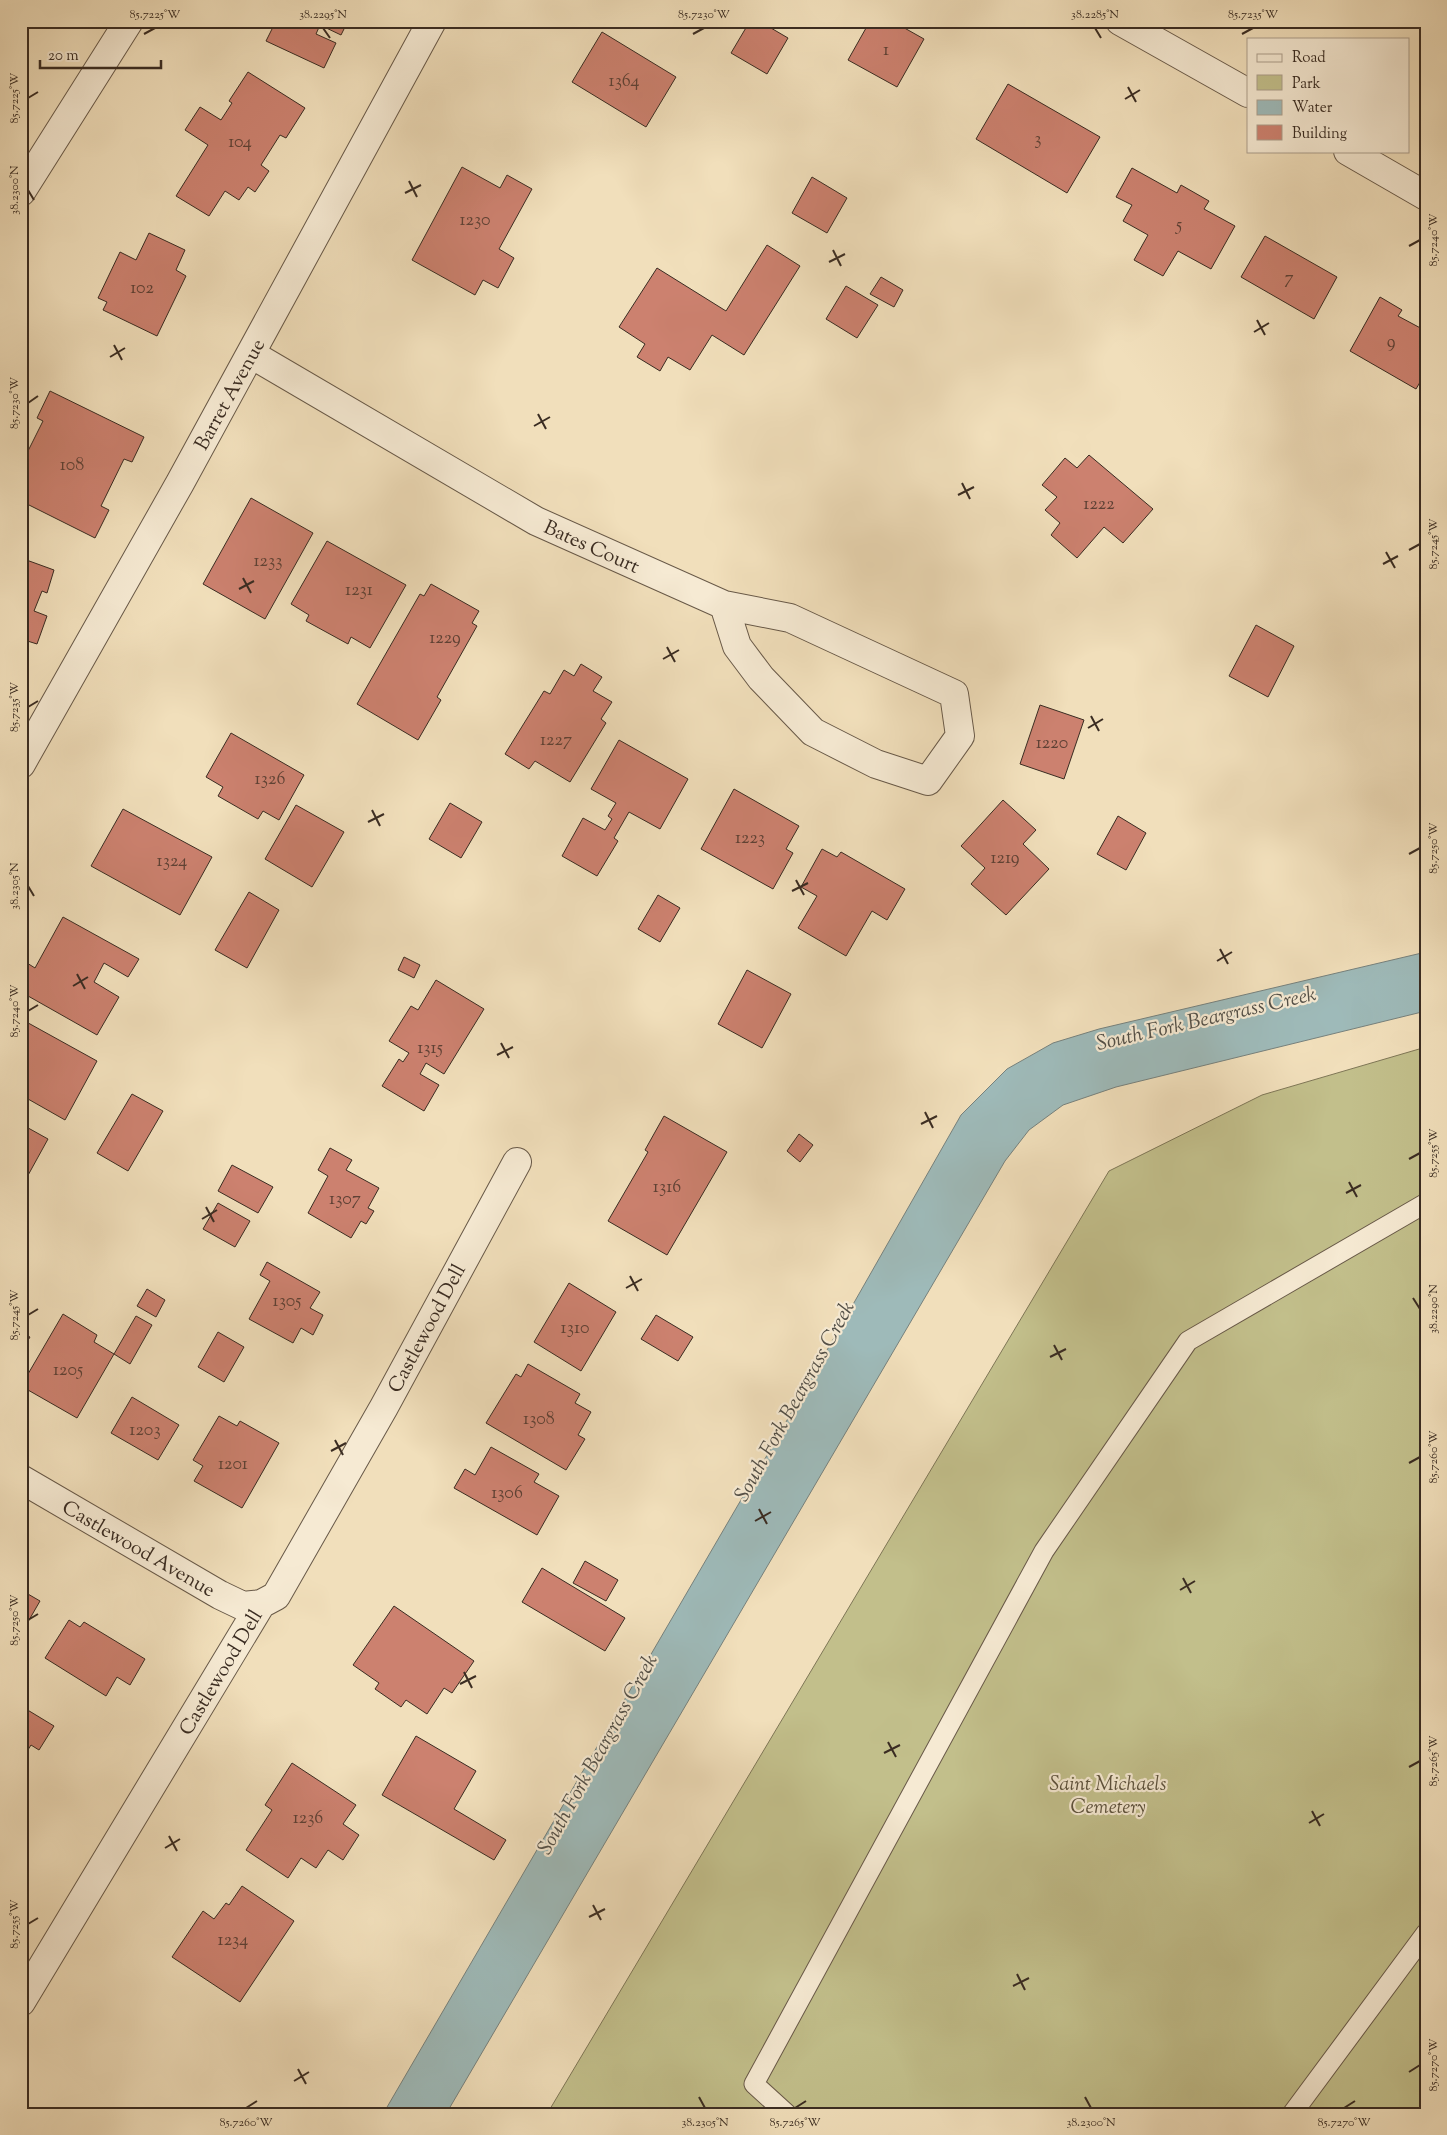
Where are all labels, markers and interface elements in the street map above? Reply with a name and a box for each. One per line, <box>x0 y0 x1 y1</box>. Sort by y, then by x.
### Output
text: 85.7225°W <box>130 6 181 24</box>
text: 38.2295°N <box>299 6 347 24</box>
text: 85.7230°W <box>678 6 731 24</box>
text: 38.2285°N <box>1071 6 1119 24</box>
text: 85.7235°W <box>1228 6 1279 24</box>
scale bar <box>40 38 161 70</box>
house number: 1 <box>883 38 889 64</box>
legend <box>1247 38 1410 152</box>
text: 20 m <box>48 46 79 67</box>
text: Road <box>1292 48 1326 69</box>
house number: 1364 <box>609 69 639 95</box>
text: 85.7225°W <box>6 72 24 123</box>
text: Park <box>1292 74 1321 95</box>
text: Water <box>1292 98 1333 119</box>
text: Building <box>1292 124 1347 145</box>
house number: 3 <box>1034 127 1042 153</box>
house number: 104 <box>228 130 252 156</box>
text: 38.2300°N <box>6 165 24 215</box>
house number: 1230 <box>459 208 491 234</box>
house number: 5 <box>1175 213 1182 239</box>
text: 85.7240°W <box>1425 213 1443 267</box>
house number: 7 <box>1284 266 1294 292</box>
house number: 102 <box>130 276 154 302</box>
house number: 9 <box>1387 330 1396 356</box>
street label: Barret Avenue <box>189 334 274 456</box>
text: 85.7230°W <box>6 376 24 429</box>
house number: 108 <box>60 453 84 479</box>
house number: 1222 <box>1083 492 1115 518</box>
street label: Bates Court <box>538 514 644 582</box>
text: 85.7245°W <box>1425 518 1443 570</box>
house number: 1233 <box>253 549 283 575</box>
house number: 1231 <box>345 578 373 604</box>
house number: 1229 <box>429 626 461 652</box>
text: 85.7235°W <box>6 681 24 732</box>
house number: 1227 <box>540 728 572 754</box>
house number: 1220 <box>1036 731 1068 757</box>
house number: 1326 <box>255 767 285 793</box>
text: 85.7250°W <box>1425 822 1443 874</box>
house number: 1223 <box>735 826 765 852</box>
house number: 1219 <box>990 846 1020 872</box>
house number: 1324 <box>157 849 187 875</box>
text: 38.2305°N <box>6 862 24 910</box>
water label: South Fork Beargrass Creek <box>1094 980 1320 1060</box>
text: 85.7240°W <box>6 984 24 1038</box>
house number: 1315 <box>417 1036 443 1062</box>
text: 85.7255°W <box>1425 1128 1443 1178</box>
house number: 1316 <box>653 1175 681 1201</box>
house number: 1307 <box>329 1187 361 1213</box>
street label: Castlewood Dell <box>382 1259 475 1399</box>
text: 38.2290°N <box>1425 1284 1443 1334</box>
text: 85.7245°W <box>6 1289 24 1341</box>
house number: 1305 <box>273 1289 301 1315</box>
water label: South Fork Beargrass Creek <box>728 1296 864 1508</box>
house number: 1310 <box>561 1316 589 1342</box>
house number: 1205 <box>53 1358 83 1384</box>
house number: 1308 <box>523 1407 555 1433</box>
house number: 1203 <box>129 1418 161 1444</box>
text: 85.7260°W <box>1425 1430 1443 1484</box>
house number: 1201 <box>218 1452 248 1478</box>
house number: 1306 <box>491 1481 523 1507</box>
street label: Castlewood Avenue <box>56 1494 220 1606</box>
text: 85.7250°W <box>6 1594 24 1646</box>
street label: Castlewood Dell <box>173 1605 271 1742</box>
water label: South Fork Beargrass Creek <box>531 1649 667 1861</box>
text: 85.7265°W <box>1425 1735 1443 1787</box>
park label: Saint Michaels Cemetery <box>1050 1771 1167 1823</box>
house number: 1236 <box>293 1806 323 1832</box>
text: 85.7255°W <box>6 1899 24 1949</box>
house number: 1234 <box>218 1928 248 1954</box>
text: 85.7270°W <box>1425 2038 1443 2091</box>
text: 85.7260°W <box>219 2114 273 2132</box>
text: 38.2305°N <box>681 2114 729 2132</box>
text: 85.7265°W <box>769 2114 821 2132</box>
text: 38.2300°N <box>1066 2114 1116 2132</box>
text: 85.7270°W <box>1318 2114 1371 2132</box>

